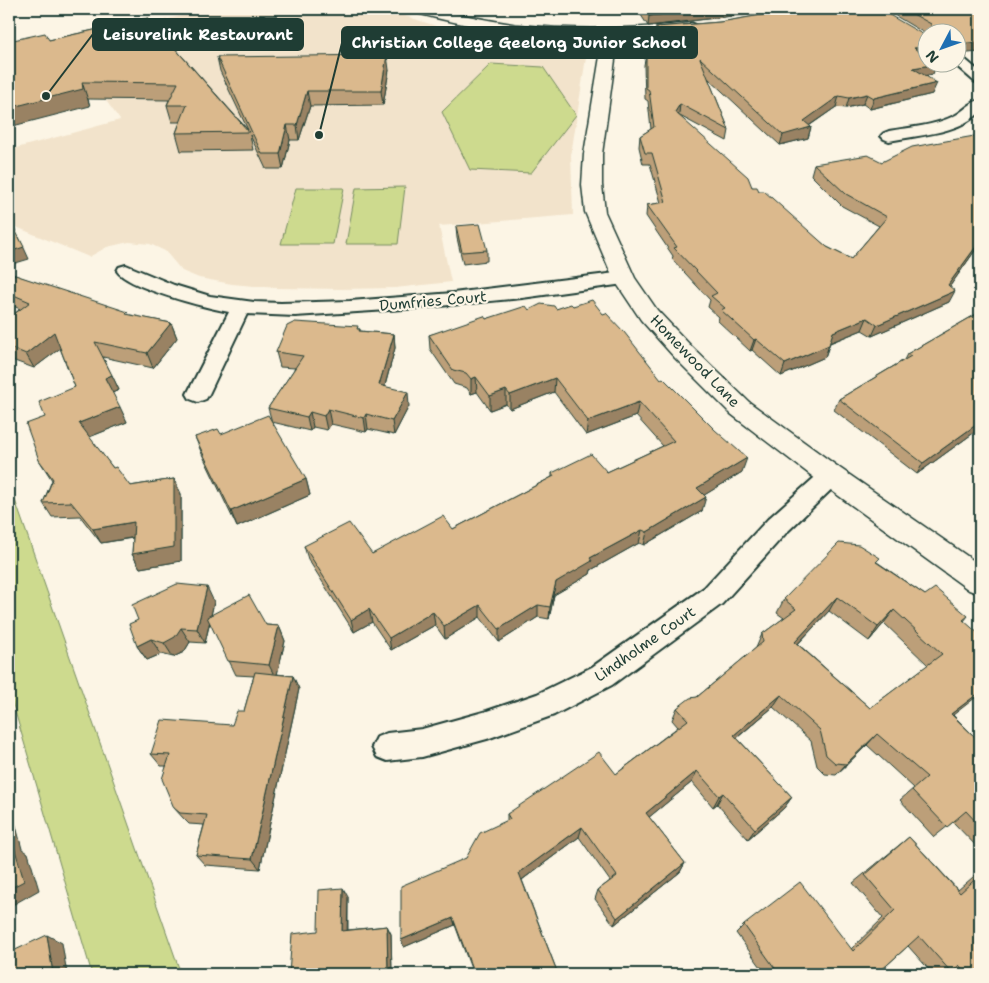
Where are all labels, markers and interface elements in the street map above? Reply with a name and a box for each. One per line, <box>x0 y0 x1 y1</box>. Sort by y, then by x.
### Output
callout: Leisurelink Restaurant <box>93 19 303 50</box>
north arrow <box>916 22 966 72</box>
text: Leisurelink Restaurant <box>103 24 293 45</box>
callout: Christian College Geelong Junior School <box>342 27 697 58</box>
text: Christian College Geelong Junior School <box>352 32 687 53</box>
text: N <box>922 46 943 67</box>
street label: Dumfries Court <box>378 286 488 316</box>
street label: Homewood Lane <box>646 310 744 412</box>
street label: Lindholme Court <box>590 602 700 686</box>

